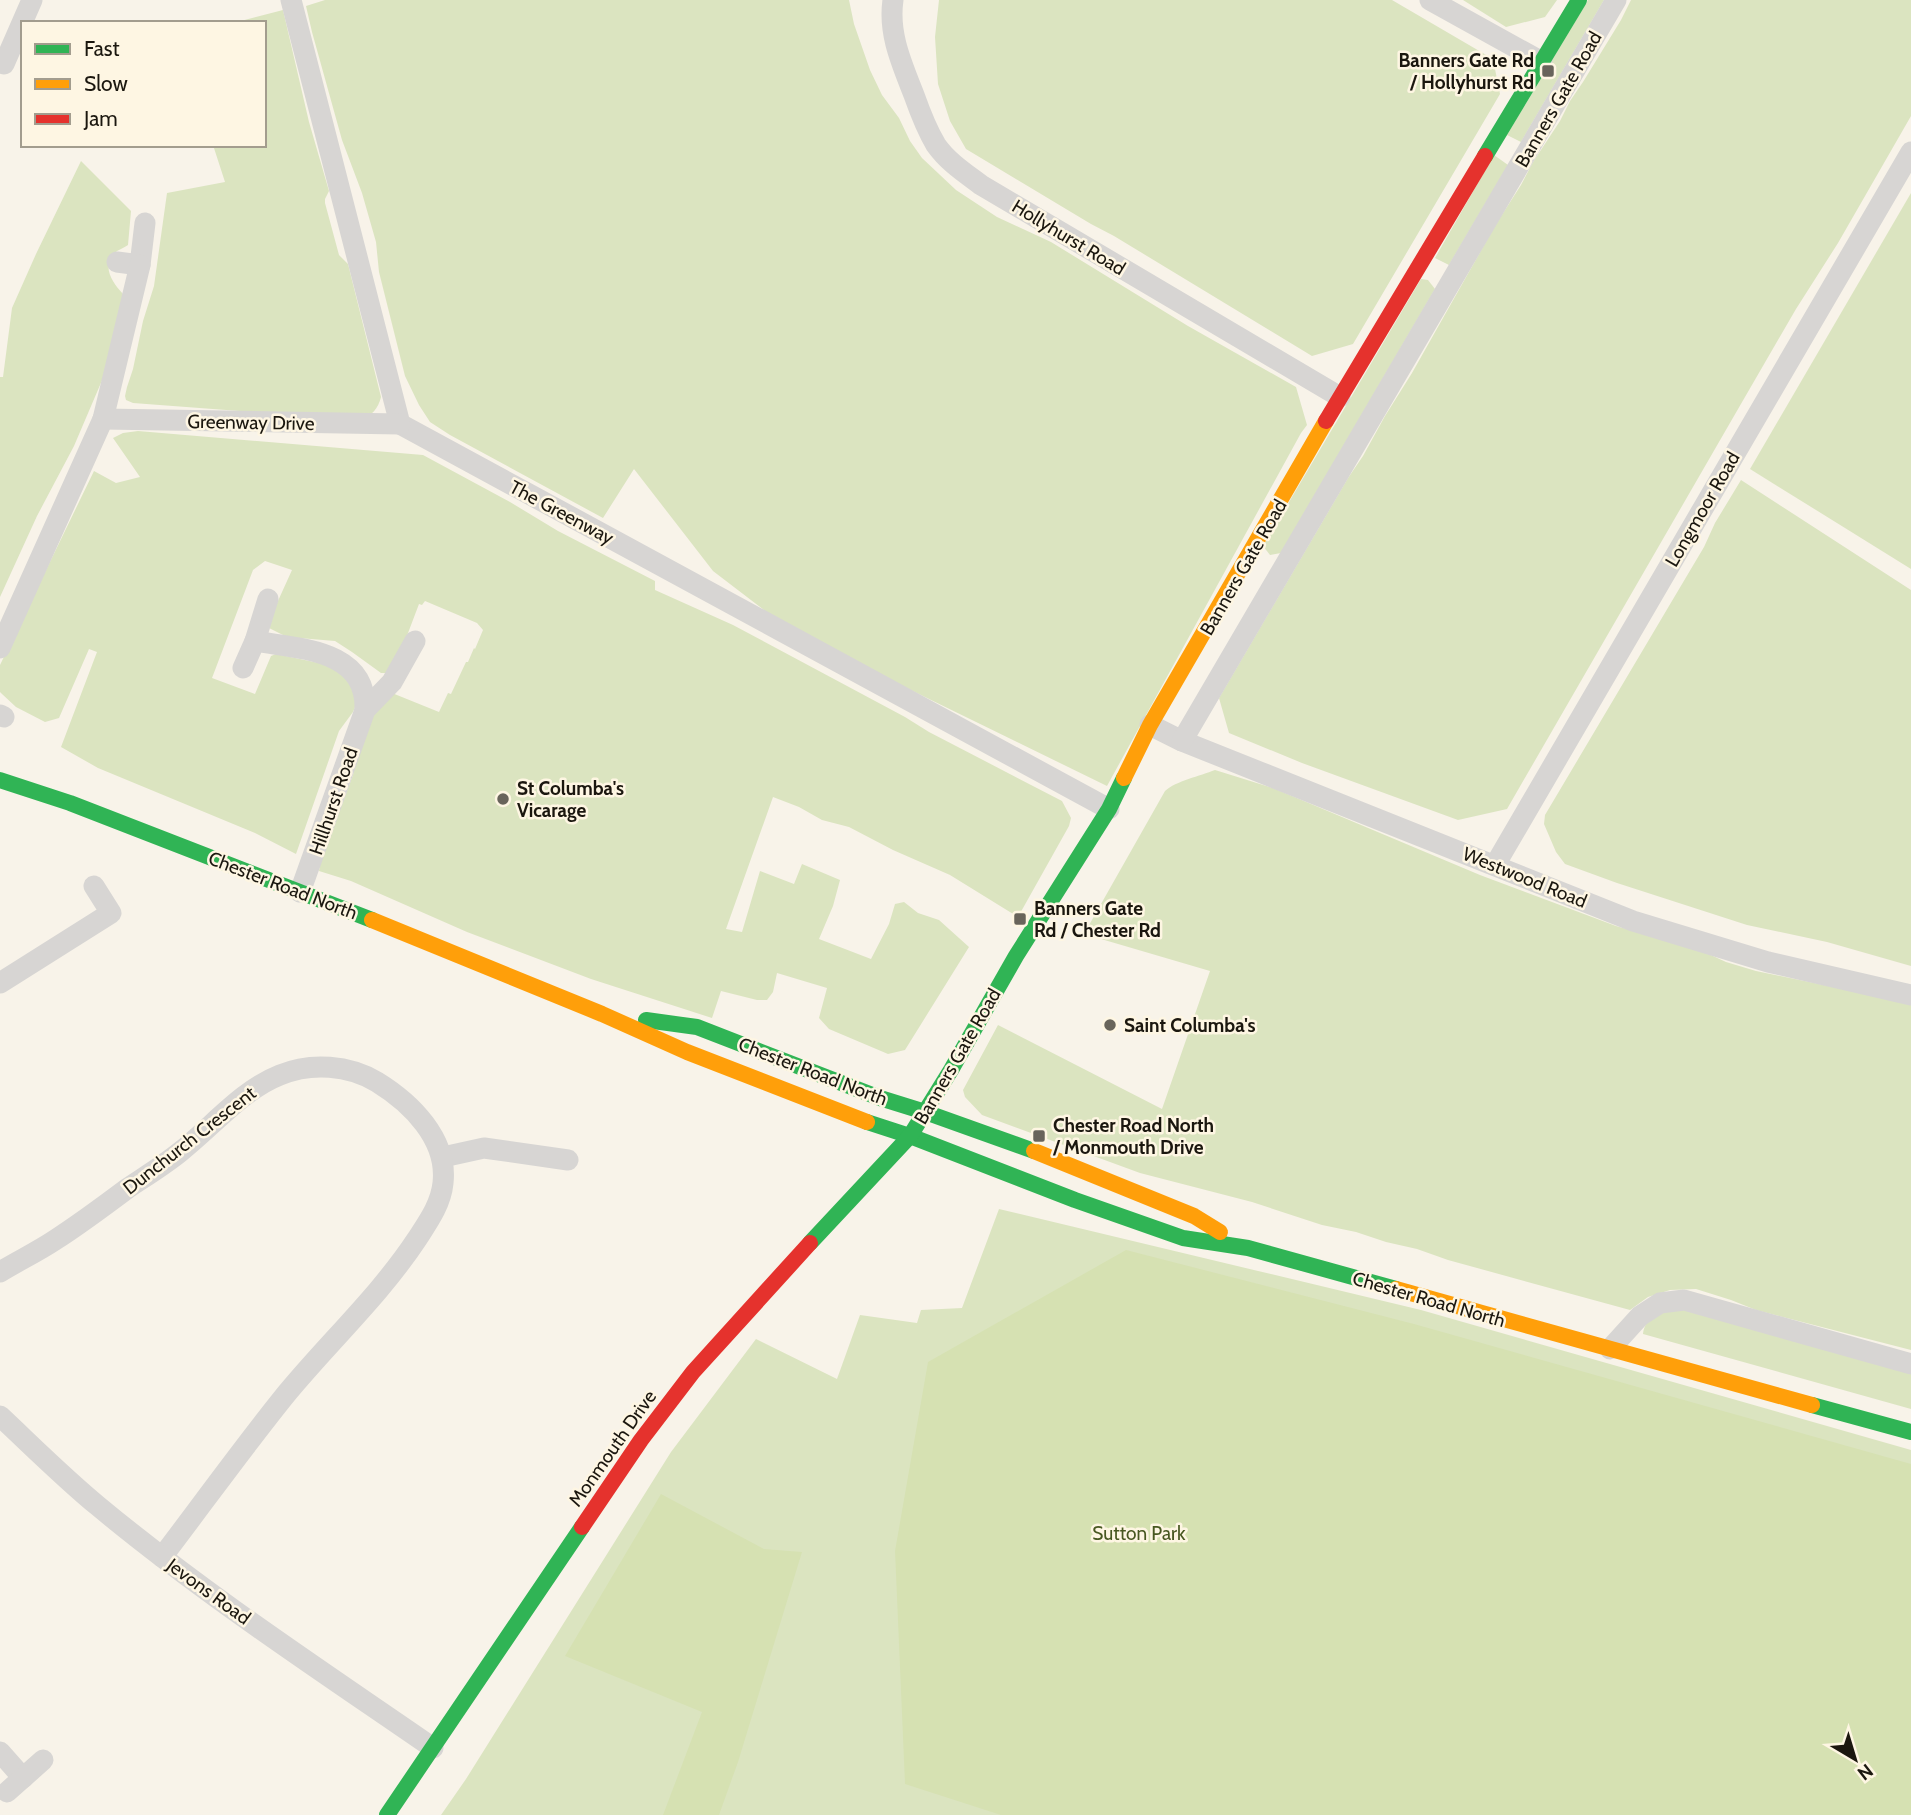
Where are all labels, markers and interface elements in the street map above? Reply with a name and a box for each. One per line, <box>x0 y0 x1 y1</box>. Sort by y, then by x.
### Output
legend <box>21 21 266 147</box>
street label: Banners Gate Road <box>1510 27 1607 171</box>
text: Fast <box>84 36 120 61</box>
place label: Banners Gate Rd / Hollyhurst Rd <box>1398 49 1534 94</box>
marker: Banners Gate Rd / Hollyhurst Rd <box>1540 63 1556 79</box>
text: Slow <box>84 71 128 96</box>
text: Jam <box>83 106 118 131</box>
street label: Hollyhurst Road <box>1008 195 1130 280</box>
street label: Greenway Drive <box>187 410 315 435</box>
street label: Longmoor Road <box>1660 448 1745 571</box>
street label: The Greenway <box>506 475 618 550</box>
street label: Banners Gate Road <box>1195 495 1292 639</box>
street label: Hillhurst Road <box>304 744 363 858</box>
place label: St Columba's Vicarage <box>517 777 624 822</box>
marker: St Columba's Vicarage <box>495 791 511 807</box>
street label: Westwood Road <box>1459 842 1590 913</box>
street label: Chester Road North <box>205 846 361 924</box>
place label: Banners Gate Rd / Chester Rd <box>1034 897 1161 942</box>
marker: Banners Gate Rd / Chester Rd <box>1012 911 1028 927</box>
street label: Banners Gate Road <box>909 984 1006 1128</box>
place label: Saint Columba's <box>1124 1014 1256 1037</box>
marker: Saint Columba's <box>1102 1017 1118 1033</box>
street label: Chester Road North <box>735 1032 891 1110</box>
street label: Dunchurch Crescent <box>118 1081 261 1199</box>
place label: Chester Road North / Monmouth Drive <box>1052 1114 1214 1159</box>
marker: Chester Road North / Monmouth Drive <box>1031 1128 1047 1144</box>
street label: Chester Road North <box>1350 1267 1508 1332</box>
street label: Monmouth Drive <box>564 1385 661 1511</box>
park label: Sutton Park <box>1092 1522 1186 1545</box>
street label: Jevons Road <box>162 1553 255 1629</box>
north arrow <box>1820 1724 1890 1794</box>
text: N <box>1853 1759 1878 1785</box>

